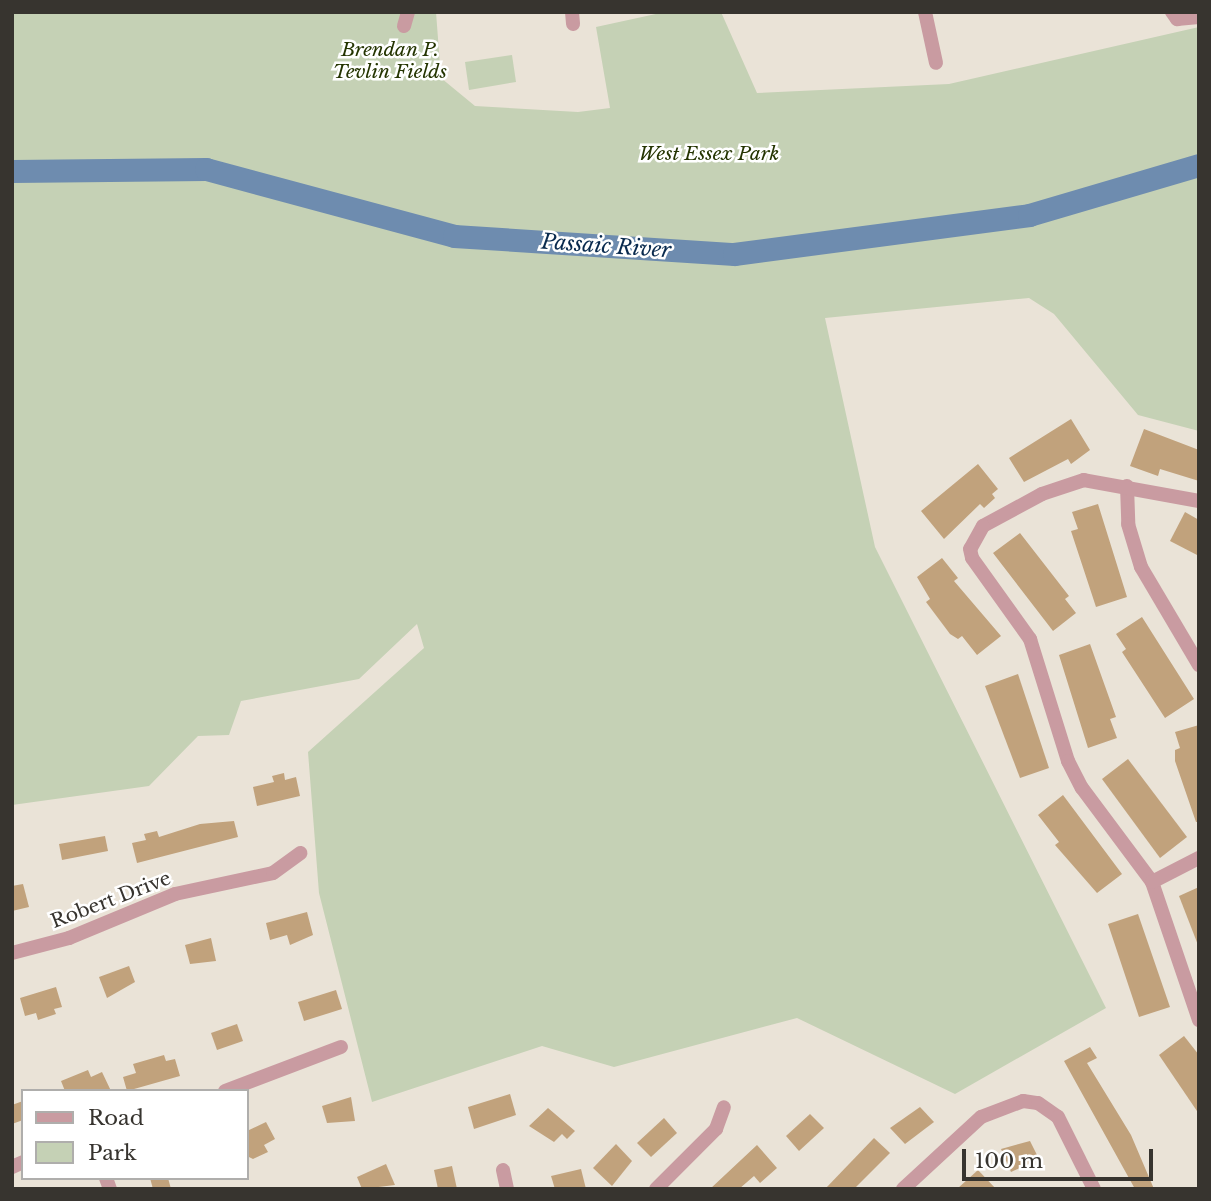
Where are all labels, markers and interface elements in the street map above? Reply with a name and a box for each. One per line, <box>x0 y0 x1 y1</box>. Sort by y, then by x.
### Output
park label: Brendan P. Tevlin Fields <box>333 39 447 83</box>
park label: West Essex Park <box>639 143 779 165</box>
water label: Passaic River <box>540 229 672 263</box>
street label: Robert Drive <box>48 867 174 933</box>
legend <box>21 1089 248 1180</box>
text: Road <box>88 1105 144 1131</box>
scale bar <box>966 1134 1157 1178</box>
text: Park <box>88 1140 137 1166</box>
text: 100 m <box>975 1148 1043 1174</box>

